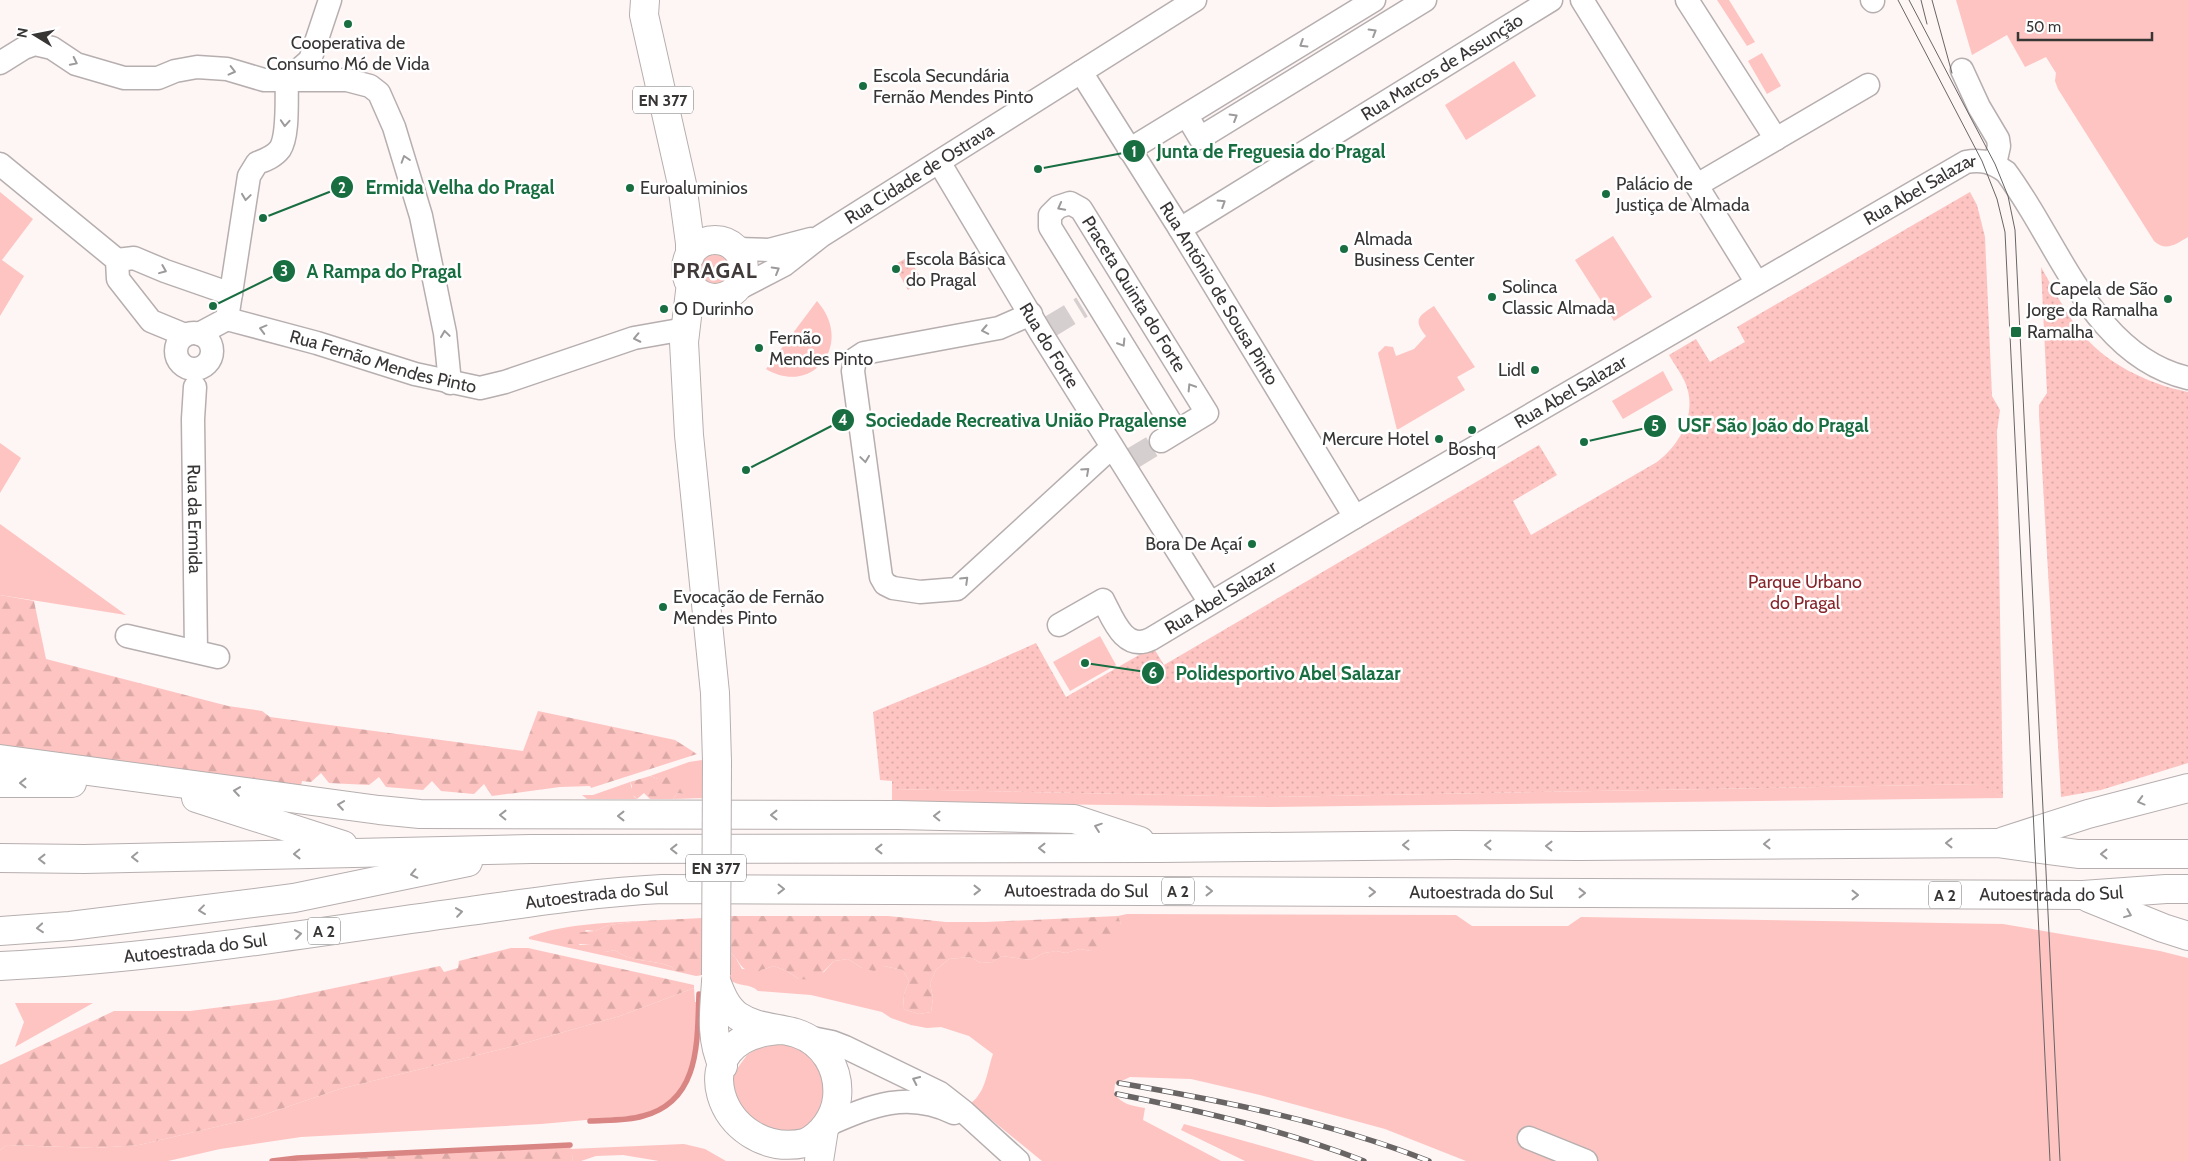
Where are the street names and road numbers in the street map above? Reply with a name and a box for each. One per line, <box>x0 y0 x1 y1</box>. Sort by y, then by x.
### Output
street label: Rua Marcos de Assunção <box>1357 9 1527 126</box>
road number: EN 377 <box>633 86 693 114</box>
street label: Rua Cidade de Ostrava <box>841 118 998 229</box>
street label: Rua Abel Salazar <box>1860 150 1977 230</box>
street label: Rua António de Sousa Pinto <box>1155 198 1283 389</box>
street label: Praceta Quinta do Forte <box>1077 212 1191 376</box>
street label: Rua do Forte <box>1015 299 1084 392</box>
street label: Rua Fernão Mendes Pinto <box>287 325 479 398</box>
street label: Rua Abel Salazar <box>1510 350 1631 433</box>
street label: Rua da Ermida <box>183 464 206 574</box>
street label: Rua Abel Salazar <box>1161 555 1281 639</box>
road number: EN 377 <box>686 854 746 881</box>
street label: Autoestrada do Sul <box>524 878 669 914</box>
road number: A 2 <box>1162 878 1194 904</box>
street label: Autoestrada do Sul <box>1004 879 1149 902</box>
street label: Autoestrada do Sul <box>1409 881 1554 904</box>
street label: Autoestrada do Sul <box>1979 881 2125 906</box>
road number: A 2 <box>1929 882 1961 908</box>
road number: A 2 <box>308 918 340 944</box>
street label: Autoestrada do Sul <box>123 929 269 968</box>

